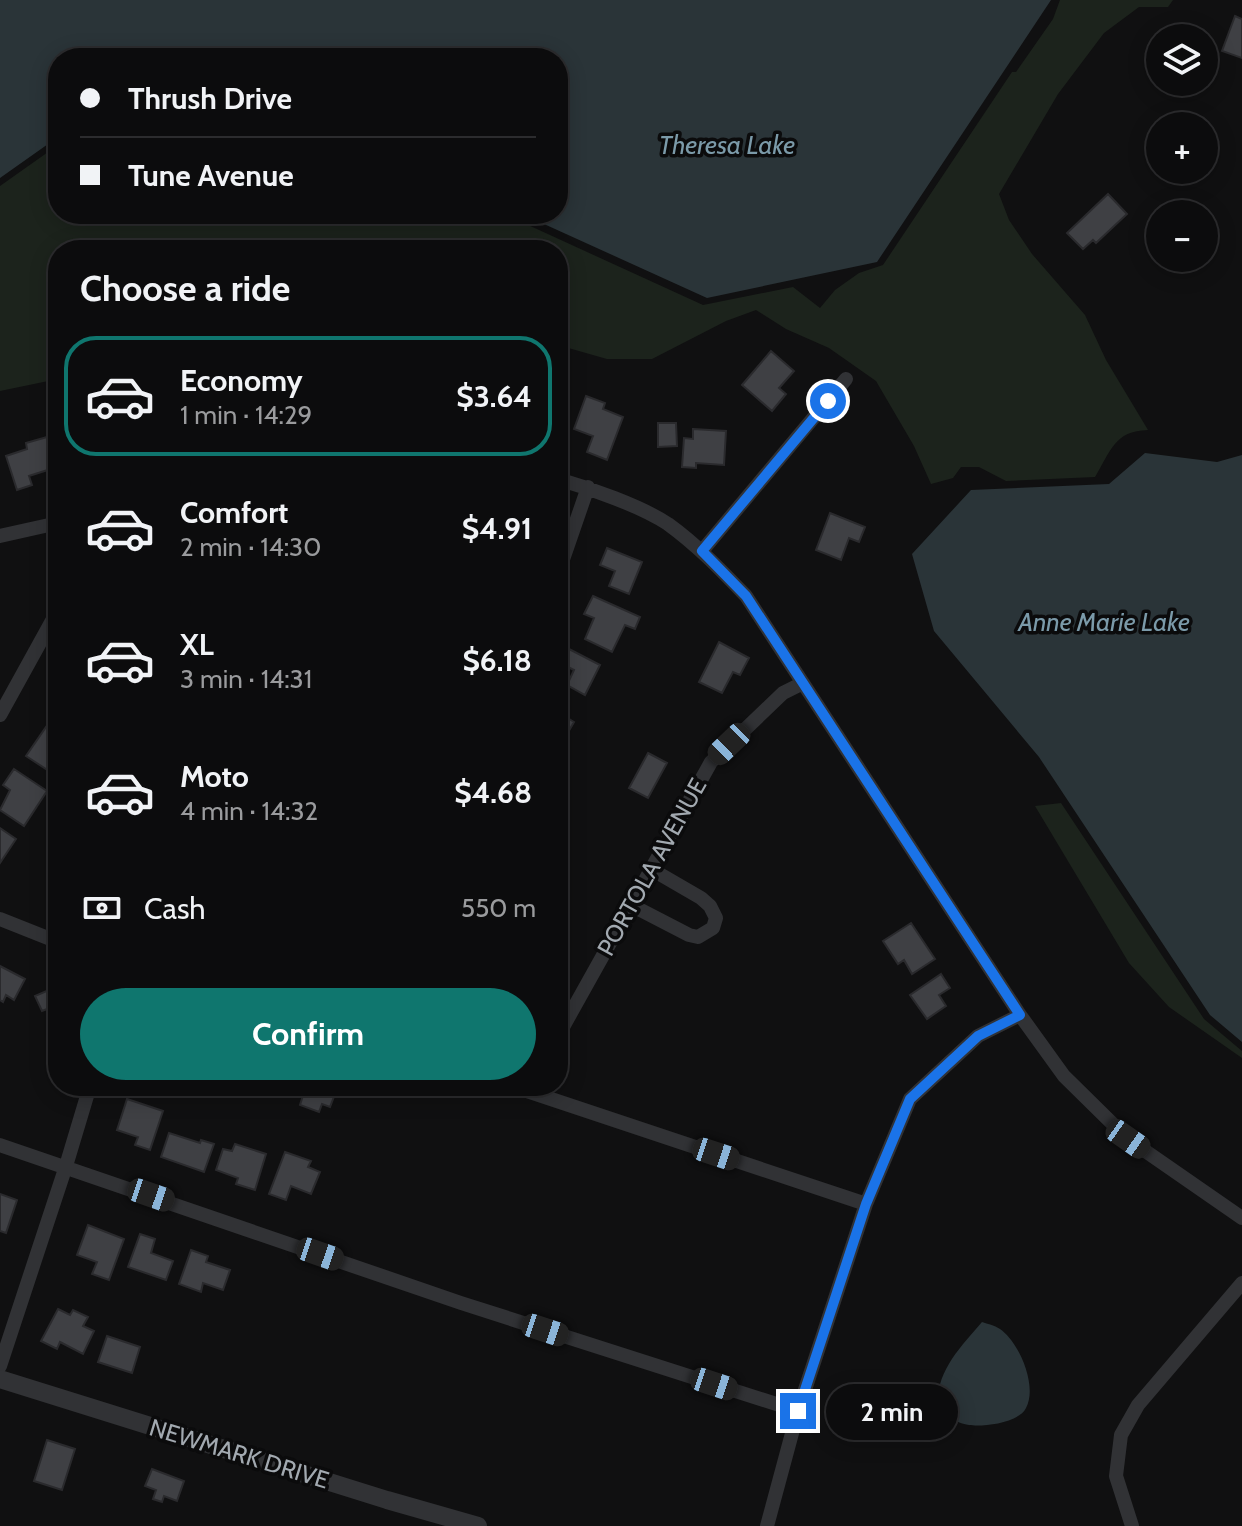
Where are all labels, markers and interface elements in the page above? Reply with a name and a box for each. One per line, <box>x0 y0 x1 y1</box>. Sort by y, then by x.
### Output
map controls <box>1146 24 1218 272</box>
button: layers <box>1146 24 1218 96</box>
text: Thrush Drive <box>128 80 292 117</box>
button: + <box>1146 112 1218 184</box>
water label: Theresa Lake <box>659 129 795 161</box>
text: Tune Avenue <box>128 157 294 194</box>
button: − <box>1146 200 1218 272</box>
text: Choose a ride <box>80 266 290 310</box>
icon: car <box>84 360 156 432</box>
text: Economy <box>180 362 303 399</box>
text: $3.64 <box>456 378 532 415</box>
route start <box>810 383 846 419</box>
text: 1 min · 14:29 <box>180 399 312 431</box>
icon: car <box>84 492 156 564</box>
text: Comfort <box>180 494 288 531</box>
text: $4.91 <box>462 510 532 547</box>
text: 2 min · 14:30 <box>180 531 321 563</box>
water label: Anne Marie Lake <box>1017 606 1190 638</box>
icon: car <box>84 624 156 696</box>
text: XL <box>180 626 214 663</box>
text: $6.18 <box>462 642 532 679</box>
text: 3 min · 14:31 <box>180 663 312 695</box>
car <box>703 719 755 769</box>
icon: car <box>84 756 156 828</box>
text: Moto <box>180 758 249 795</box>
street label: PORTOLA AVENUE <box>591 773 712 961</box>
text: $4.68 <box>454 774 532 811</box>
text: 4 min · 14:32 <box>180 795 318 827</box>
icon: cash <box>80 886 124 930</box>
text: Cash <box>144 890 206 927</box>
text: 550 m <box>461 892 536 924</box>
button: Confirm <box>80 988 536 1080</box>
car <box>1101 1115 1155 1163</box>
car <box>689 1135 743 1173</box>
car <box>124 1176 178 1214</box>
car <box>293 1235 347 1273</box>
car <box>518 1311 572 1349</box>
car <box>687 1365 741 1403</box>
callout: 2 min <box>826 1383 958 1439</box>
route end <box>780 1393 816 1429</box>
text: 2 min <box>861 1396 923 1428</box>
street label: NEWMARK DRIVE <box>146 1412 332 1495</box>

